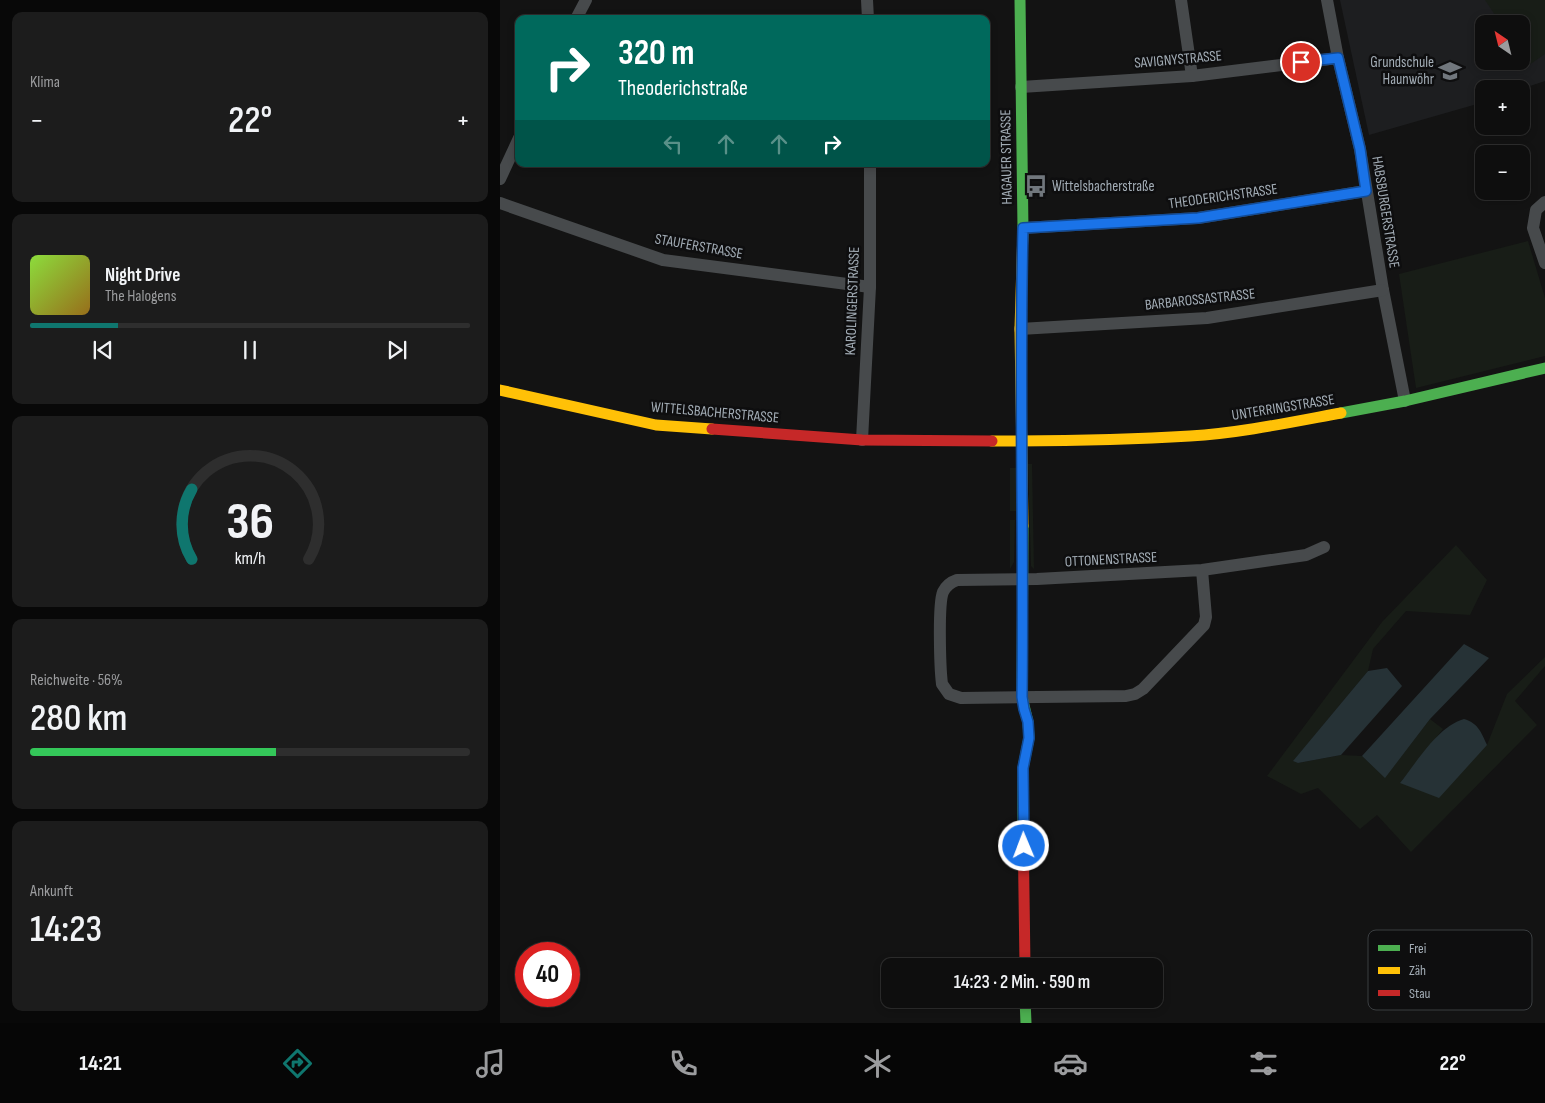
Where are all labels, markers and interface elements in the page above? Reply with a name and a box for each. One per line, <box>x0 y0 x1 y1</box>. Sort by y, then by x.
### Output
north arrow <box>1475 15 1530 70</box>
map controls <box>1475 15 1530 200</box>
text: 320 m <box>618 32 694 75</box>
icon: right <box>535 35 600 100</box>
pin <box>1280 41 1322 83</box>
street label: SAVIGNYSTRASSE <box>1133 46 1223 73</box>
icon: arrive <box>1287 48 1315 76</box>
place label: Grundschule Haunwöhr <box>1370 53 1435 89</box>
school or university icon: Grundschule Haunwöhr <box>1437 58 1463 84</box>
text: Klima <box>30 73 60 92</box>
text: Theoderichstraße <box>618 75 748 102</box>
button: + <box>1475 80 1530 135</box>
text: 22° <box>228 98 272 143</box>
text: − <box>30 104 44 137</box>
text: + <box>456 104 470 137</box>
street label: HAGAUER STRASSE <box>996 109 1017 205</box>
icon: left <box>659 130 687 158</box>
icon: ahead <box>712 130 740 158</box>
icon: ahead <box>765 130 793 158</box>
icon: right <box>818 130 846 158</box>
button: − <box>1475 145 1530 200</box>
street label: HABSBURGERSTRASSE <box>1367 155 1404 269</box>
bus stop icon: Wittelsbacherstraße <box>1023 173 1049 199</box>
place label: Wittelsbacherstraße <box>1052 177 1154 196</box>
street label: THEODERICHSTRASSE <box>1167 179 1279 214</box>
street label: STAUFERSTRASSE <box>653 229 744 264</box>
street label: KAROLINGERSTRASSE <box>841 246 864 356</box>
text: Night Drive <box>105 264 180 287</box>
street label: BARBAROSSASTRASSE <box>1144 284 1256 315</box>
text: The Halogens <box>105 287 176 306</box>
icon: previous <box>89 336 117 364</box>
icon: pause <box>236 336 264 364</box>
icon: next <box>383 336 411 364</box>
street label: UNTERRINGSTRASSE <box>1230 390 1336 425</box>
street label: WITTELSBACHERSTRASSE <box>650 397 780 428</box>
text: 36 <box>226 491 274 554</box>
text: km/h <box>235 548 265 569</box>
street label: OTTONENSTRASSE <box>1064 548 1158 571</box>
text: Reichweite · 56% <box>30 671 123 690</box>
text: 280 km <box>30 696 127 741</box>
position arrow <box>997 819 1049 871</box>
text: Ankunft <box>30 882 73 901</box>
text: 14:23 <box>30 907 102 952</box>
legend <box>1368 930 1532 1010</box>
text: Frei <box>1409 940 1426 957</box>
speed limit sign: 40 <box>515 942 580 1007</box>
text: Zäh <box>1409 962 1426 979</box>
text: 14:23 · 2 Min. · 590 m <box>954 971 1090 994</box>
text: Stau <box>1409 985 1431 1002</box>
icon: directions <box>280 1046 315 1081</box>
icon: music <box>473 1046 508 1081</box>
icon: phone <box>666 1046 701 1081</box>
icon: climate <box>860 1046 895 1081</box>
icon: car <box>1053 1046 1088 1081</box>
icon: filters <box>1246 1046 1281 1081</box>
text: 14:21 <box>79 1050 121 1077</box>
text: 22° <box>1440 1050 1466 1077</box>

